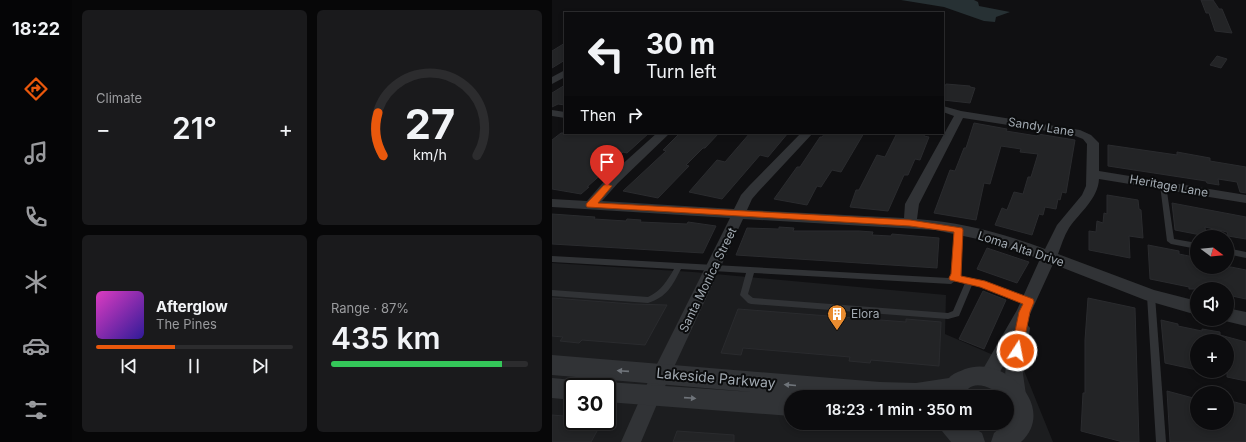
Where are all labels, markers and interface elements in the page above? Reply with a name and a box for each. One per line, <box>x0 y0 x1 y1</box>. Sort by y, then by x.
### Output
text: 18:22 <box>12 18 60 39</box>
text: 30 m <box>646 27 715 61</box>
icon: left <box>580 28 632 80</box>
text: Turn left <box>646 61 716 82</box>
icon: directions <box>22 75 50 103</box>
text: Climate <box>96 90 142 106</box>
text: 27 <box>404 98 455 148</box>
icon: right <box>624 104 646 126</box>
text: Then <box>580 106 616 125</box>
text: 21° <box>172 110 217 146</box>
street label: Sandy Lane <box>1007 114 1075 139</box>
text: − <box>96 116 111 142</box>
text: + <box>278 116 293 142</box>
icon: music <box>22 139 50 167</box>
text: km/h <box>413 145 446 162</box>
pin <box>590 145 624 186</box>
icon: arrive <box>596 151 618 173</box>
street label: Heritage Lane <box>1129 171 1210 200</box>
icon: phone <box>22 203 50 231</box>
street label: Santa Monica Street <box>676 225 739 335</box>
street label: Loma Alta Drive <box>976 228 1066 270</box>
north arrow <box>1190 230 1234 274</box>
map controls <box>1190 230 1234 430</box>
icon: climate <box>22 268 50 296</box>
button: sound <box>1190 282 1234 326</box>
text: Afterglow <box>156 297 228 316</box>
text: Range · 87% <box>331 300 409 316</box>
building icon: Elora <box>826 303 848 331</box>
place label: Elora <box>851 306 880 321</box>
text: The Pines <box>156 316 217 332</box>
text: 435 km <box>331 320 441 356</box>
position arrow <box>996 330 1038 372</box>
icon: car <box>22 332 50 360</box>
button: + <box>1190 334 1234 378</box>
icon: previous <box>118 355 140 377</box>
icon: pause <box>183 355 205 377</box>
icon: next <box>249 355 271 377</box>
street label: Lakeside Parkway <box>656 364 777 391</box>
one-way arrow <box>617 367 629 374</box>
speed limit sign: 30 <box>564 378 616 430</box>
one-way arrow <box>784 381 796 388</box>
button: − <box>1190 386 1234 430</box>
one-way arrow <box>684 395 696 402</box>
icon: filters <box>22 396 50 424</box>
text: 18:23 · 1 min · 350 m <box>825 400 973 419</box>

